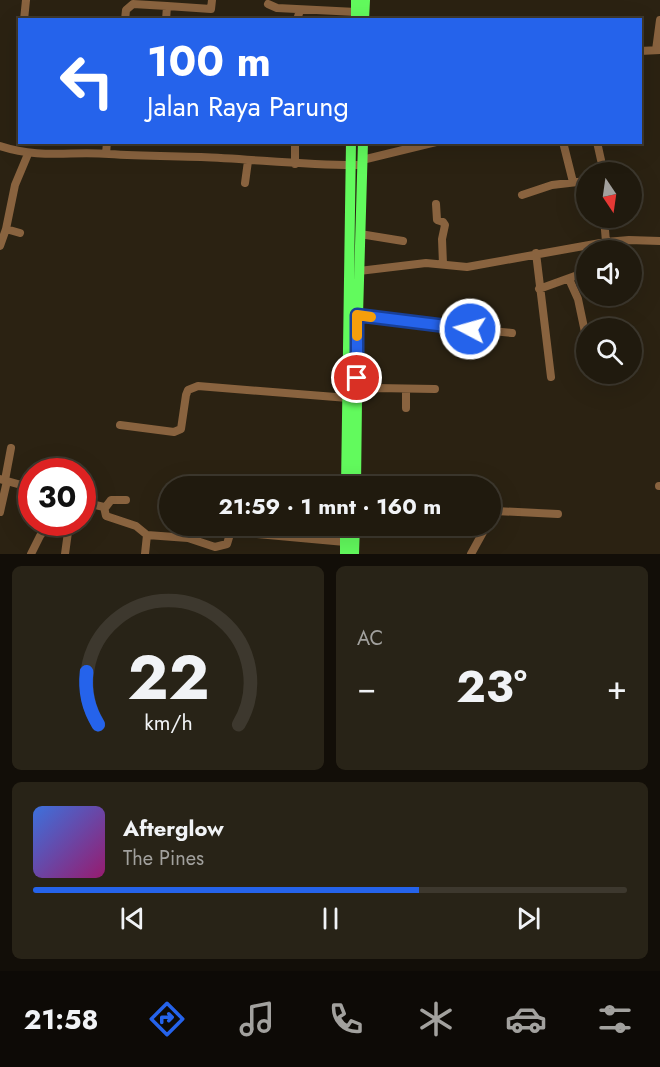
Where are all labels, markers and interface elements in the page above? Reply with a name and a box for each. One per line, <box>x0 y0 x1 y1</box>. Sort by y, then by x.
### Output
text: 100 m <box>147 31 271 92</box>
icon: left <box>48 42 126 120</box>
text: Jalan Raya Parung <box>147 87 349 126</box>
north arrow <box>576 162 642 228</box>
map controls <box>576 162 642 384</box>
button: sound <box>576 240 642 306</box>
position arrow <box>438 297 502 361</box>
button: search <box>576 318 642 384</box>
pin <box>331 352 382 403</box>
icon: arrive <box>340 361 373 394</box>
speed limit sign: 30 <box>18 458 96 536</box>
text: 21:59 · 1 mnt · 160 m <box>219 490 441 522</box>
text: AC <box>357 624 383 653</box>
text: 22 <box>127 632 209 722</box>
text: 23° <box>456 654 527 719</box>
text: − <box>357 664 376 711</box>
text: + <box>607 664 627 711</box>
text: km/h <box>144 707 192 738</box>
text: Afterglow <box>123 812 224 844</box>
text: The Pines <box>123 844 204 873</box>
icon: previous <box>116 902 149 935</box>
icon: pause <box>314 902 347 935</box>
icon: next <box>512 902 545 935</box>
icon: directions <box>146 998 188 1040</box>
icon: music <box>236 998 278 1040</box>
icon: phone <box>325 998 367 1040</box>
icon: climate <box>415 998 457 1040</box>
icon: car <box>505 998 547 1040</box>
icon: filters <box>594 998 636 1040</box>
text: 21:58 <box>24 1000 98 1039</box>

